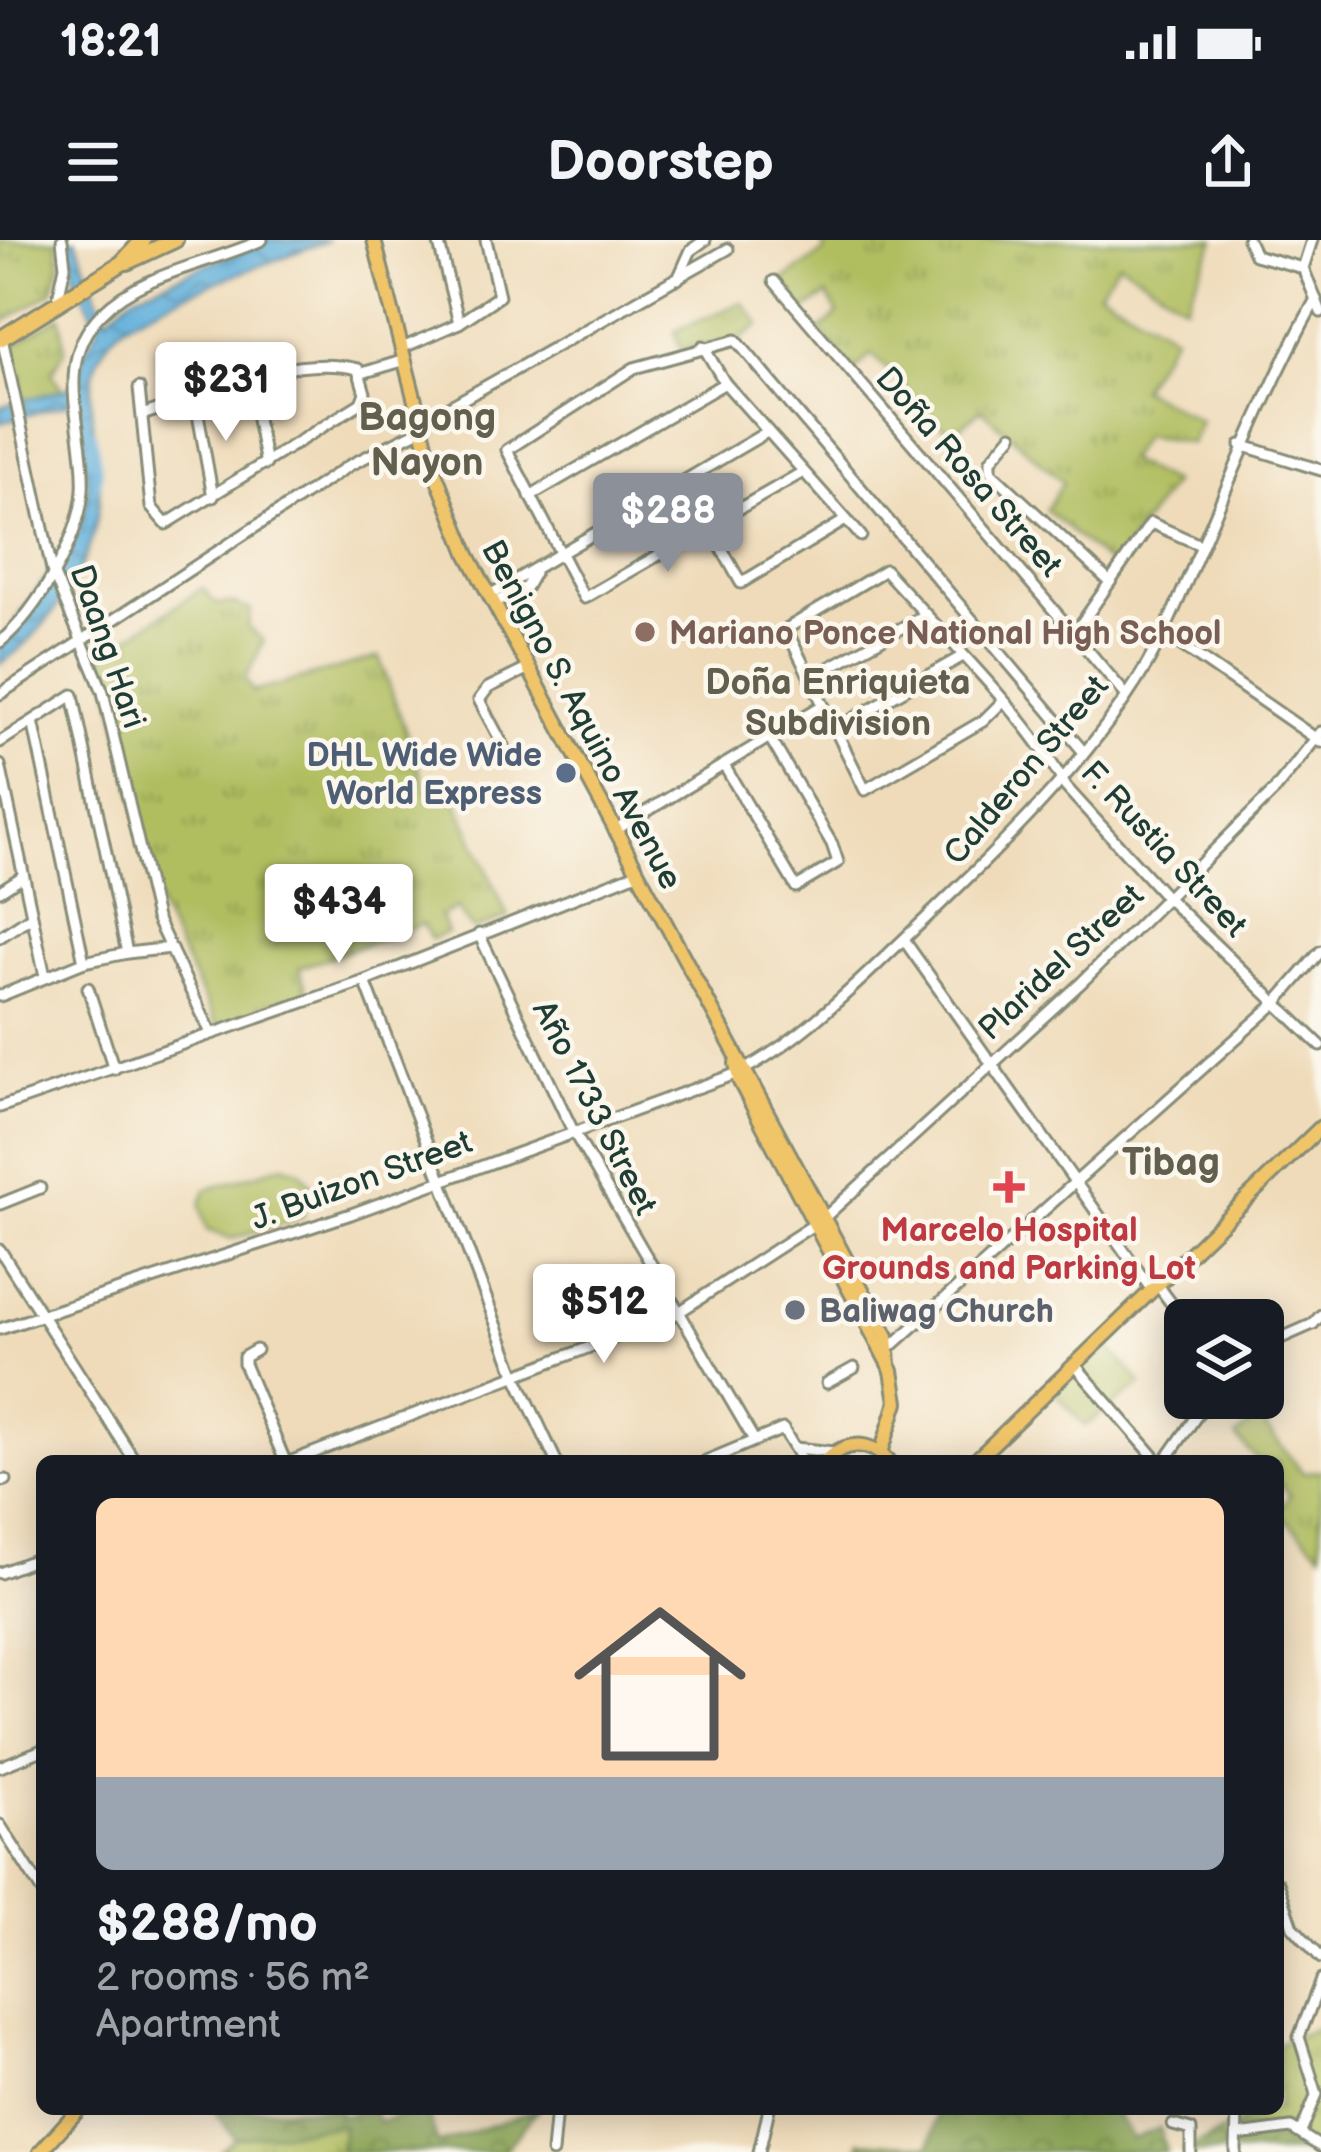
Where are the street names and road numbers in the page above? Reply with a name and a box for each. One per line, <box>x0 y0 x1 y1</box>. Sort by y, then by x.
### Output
street label: Doña Rosa Street <box>867 359 1070 585</box>
street label: Benigno S. Aquino Avenue <box>472 533 690 896</box>
street label: Daang Hari <box>61 560 154 734</box>
street label: Calderon Street <box>936 667 1117 873</box>
street label: F. Rustia Street <box>1072 753 1255 946</box>
street label: Plaridel Street <box>971 876 1152 1049</box>
street label: Año 1733 Street <box>523 994 665 1222</box>
street label: J. Buizon Street <box>246 1122 477 1239</box>

